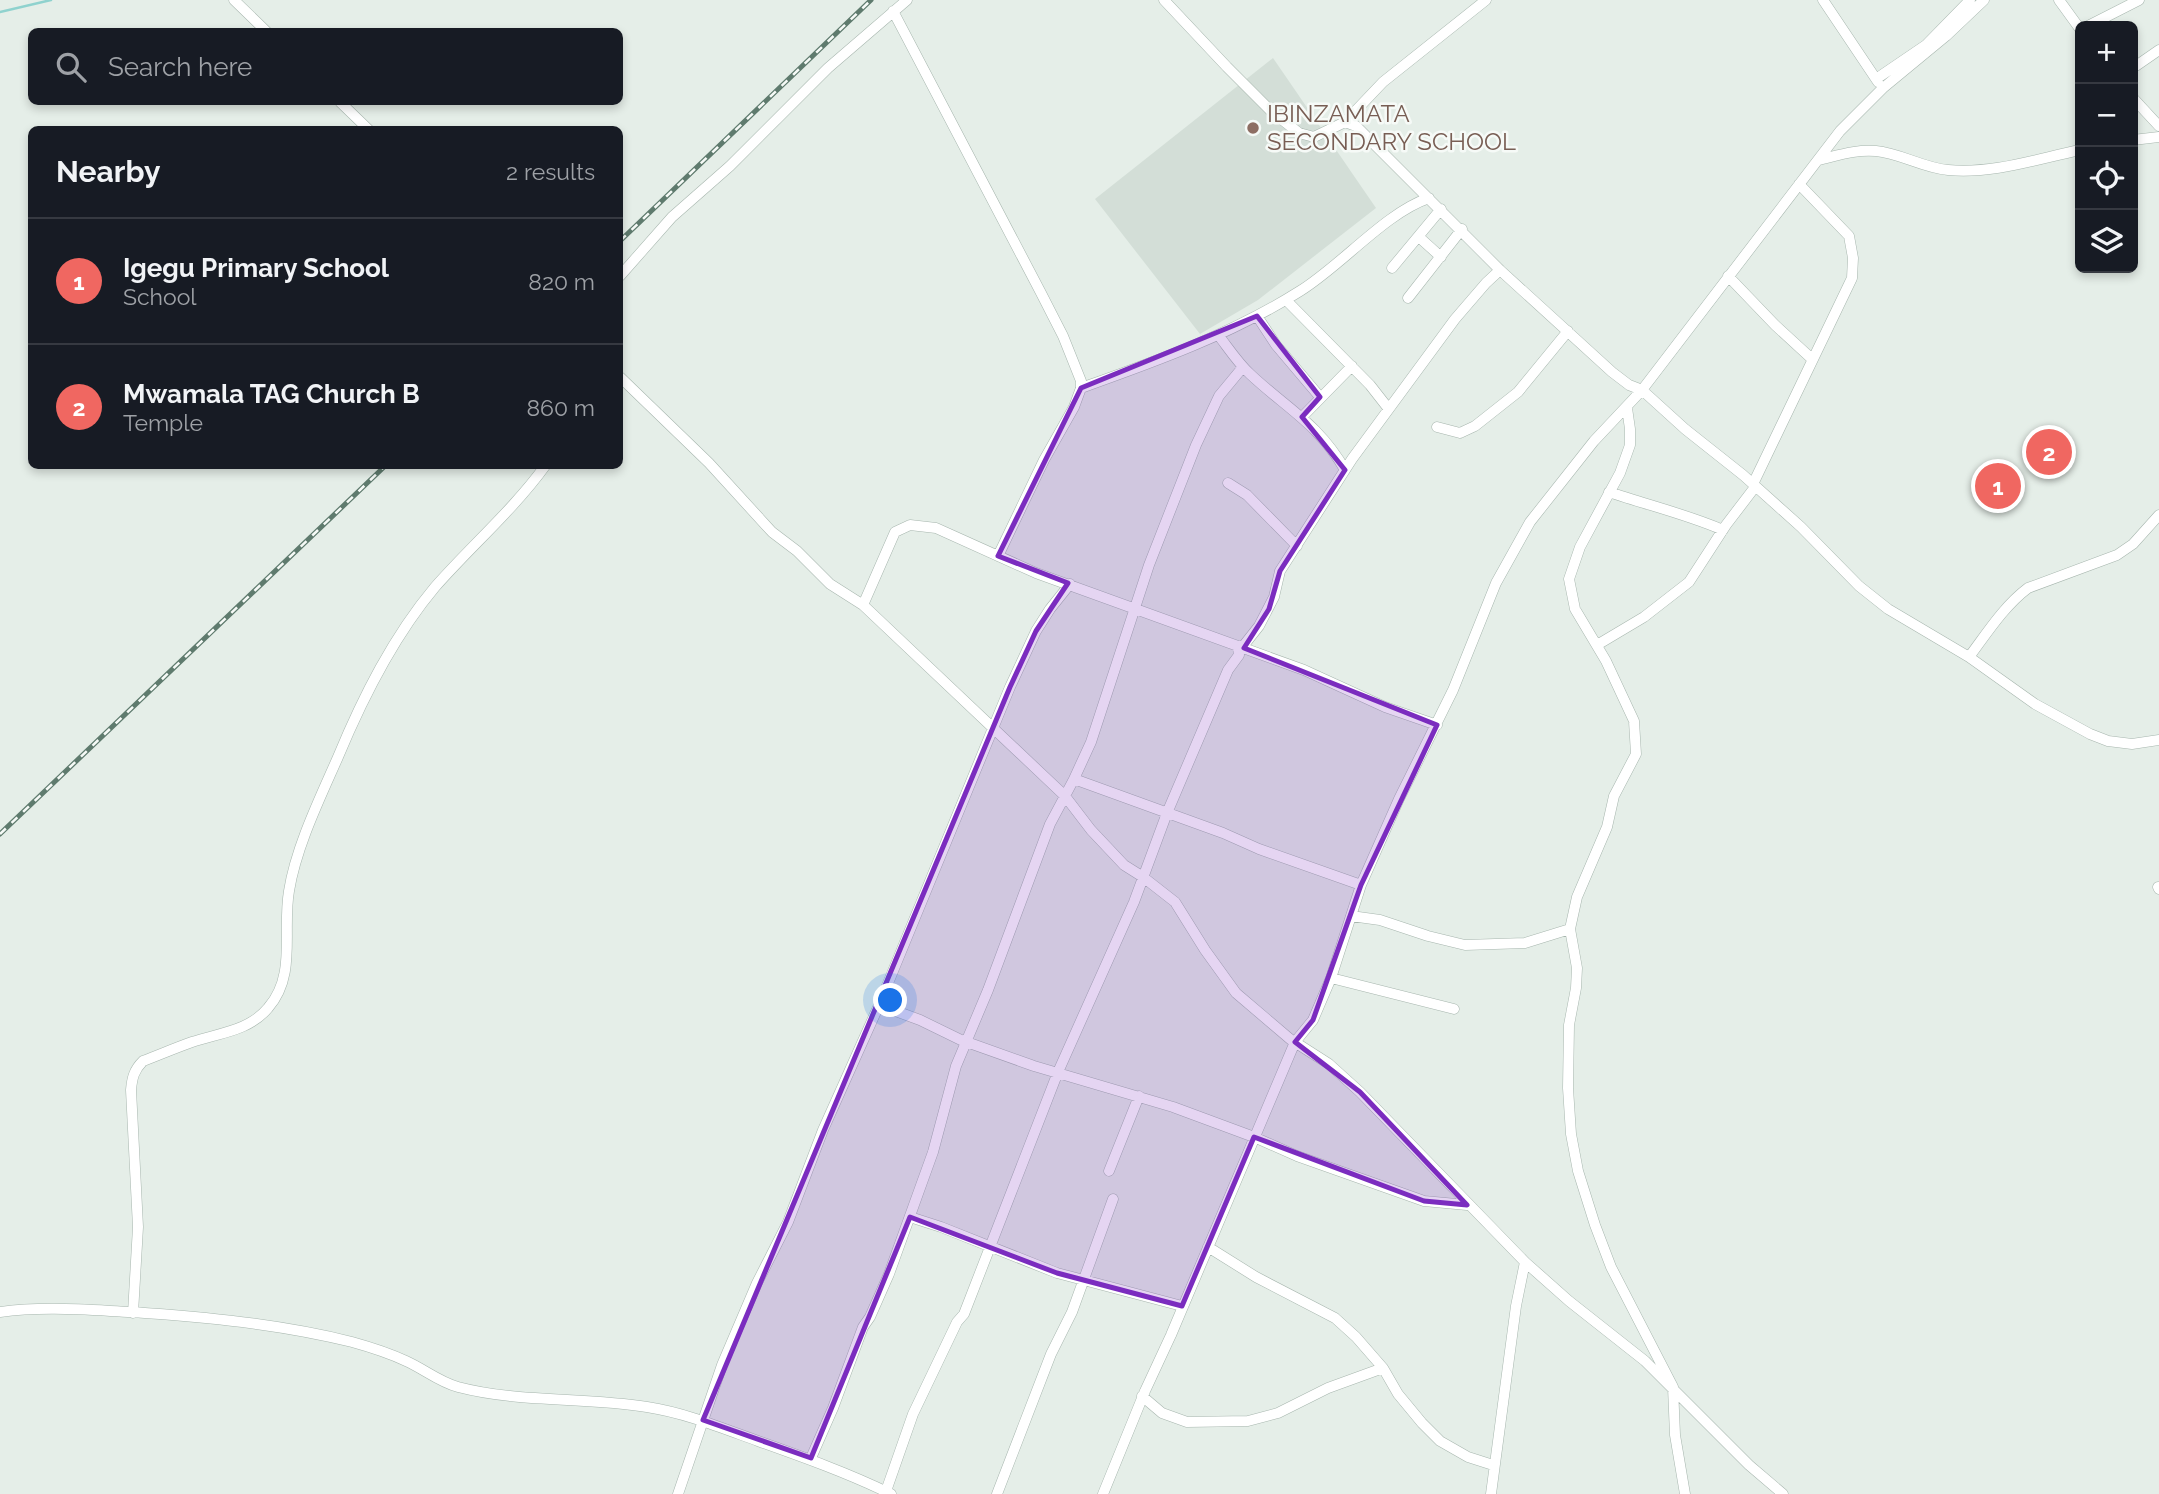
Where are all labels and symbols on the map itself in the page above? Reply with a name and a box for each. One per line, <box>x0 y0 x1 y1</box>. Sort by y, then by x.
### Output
place label: IBINZAMATA SECONDARY SCHOOL <box>1267 99 1516 156</box>
marker: IBINZAMATA SECONDARY SCHOOL <box>1245 120 1261 136</box>
pin: 2 <box>2026 426 2072 478</box>
pin: 1 <box>1975 460 2021 512</box>
your location <box>873 983 907 1017</box>

